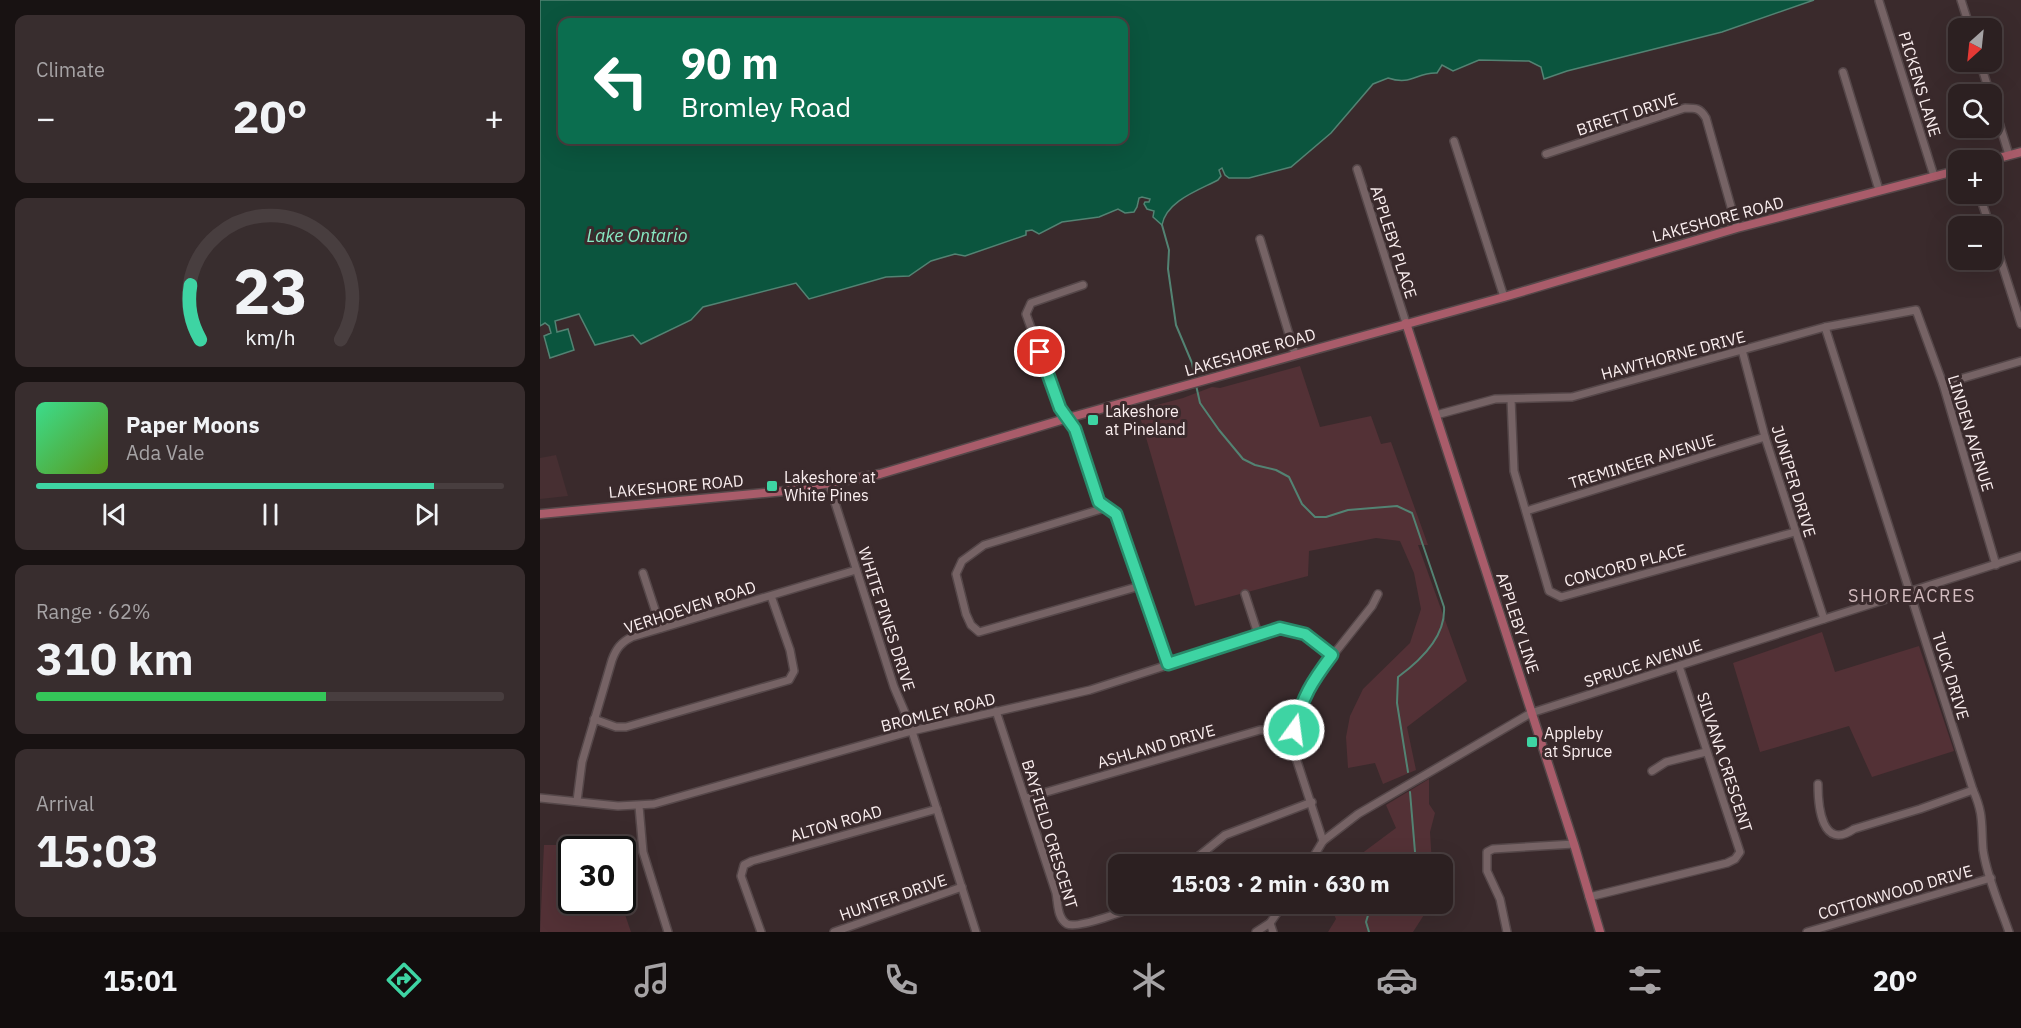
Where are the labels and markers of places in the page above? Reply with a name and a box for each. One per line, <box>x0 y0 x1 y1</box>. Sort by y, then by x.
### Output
pin <box>1014 326 1065 377</box>
place label: Lakeshore at Pineland <box>1105 401 1186 439</box>
marker: Lakeshore at Pineland <box>1086 413 1100 427</box>
place label: Lakeshore at White Pines <box>784 467 876 505</box>
marker: Lakeshore at White Pines <box>765 479 779 493</box>
place label: Appleby at Spruce <box>1544 723 1612 761</box>
marker: Appleby at Spruce <box>1525 735 1539 749</box>

